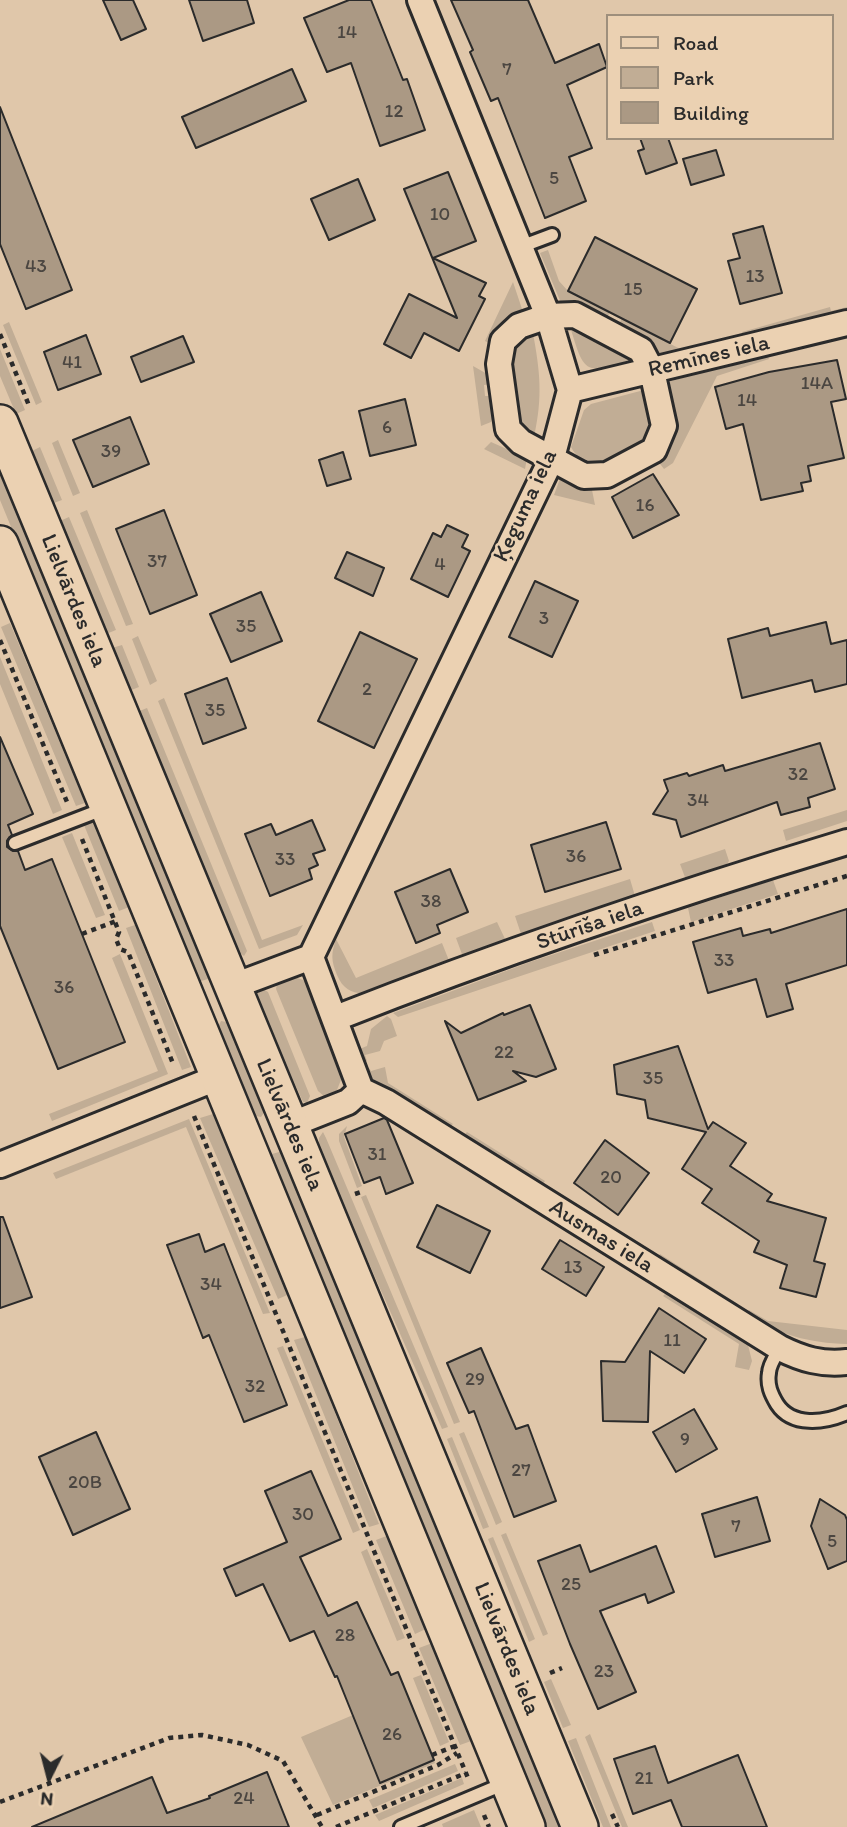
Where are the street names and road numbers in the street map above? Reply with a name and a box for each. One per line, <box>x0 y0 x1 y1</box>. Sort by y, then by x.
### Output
street label: Remīnes iela <box>646 330 772 384</box>
street label: Ķeguma iela <box>488 445 564 567</box>
street label: Lielvārdes iela <box>34 530 112 672</box>
street label: Stūrīša iela <box>533 895 647 957</box>
street label: Lielvārdes iela <box>249 1055 329 1195</box>
street label: Ausmas iela <box>544 1194 658 1280</box>
street label: Lielvārdes iela <box>467 1578 545 1720</box>

